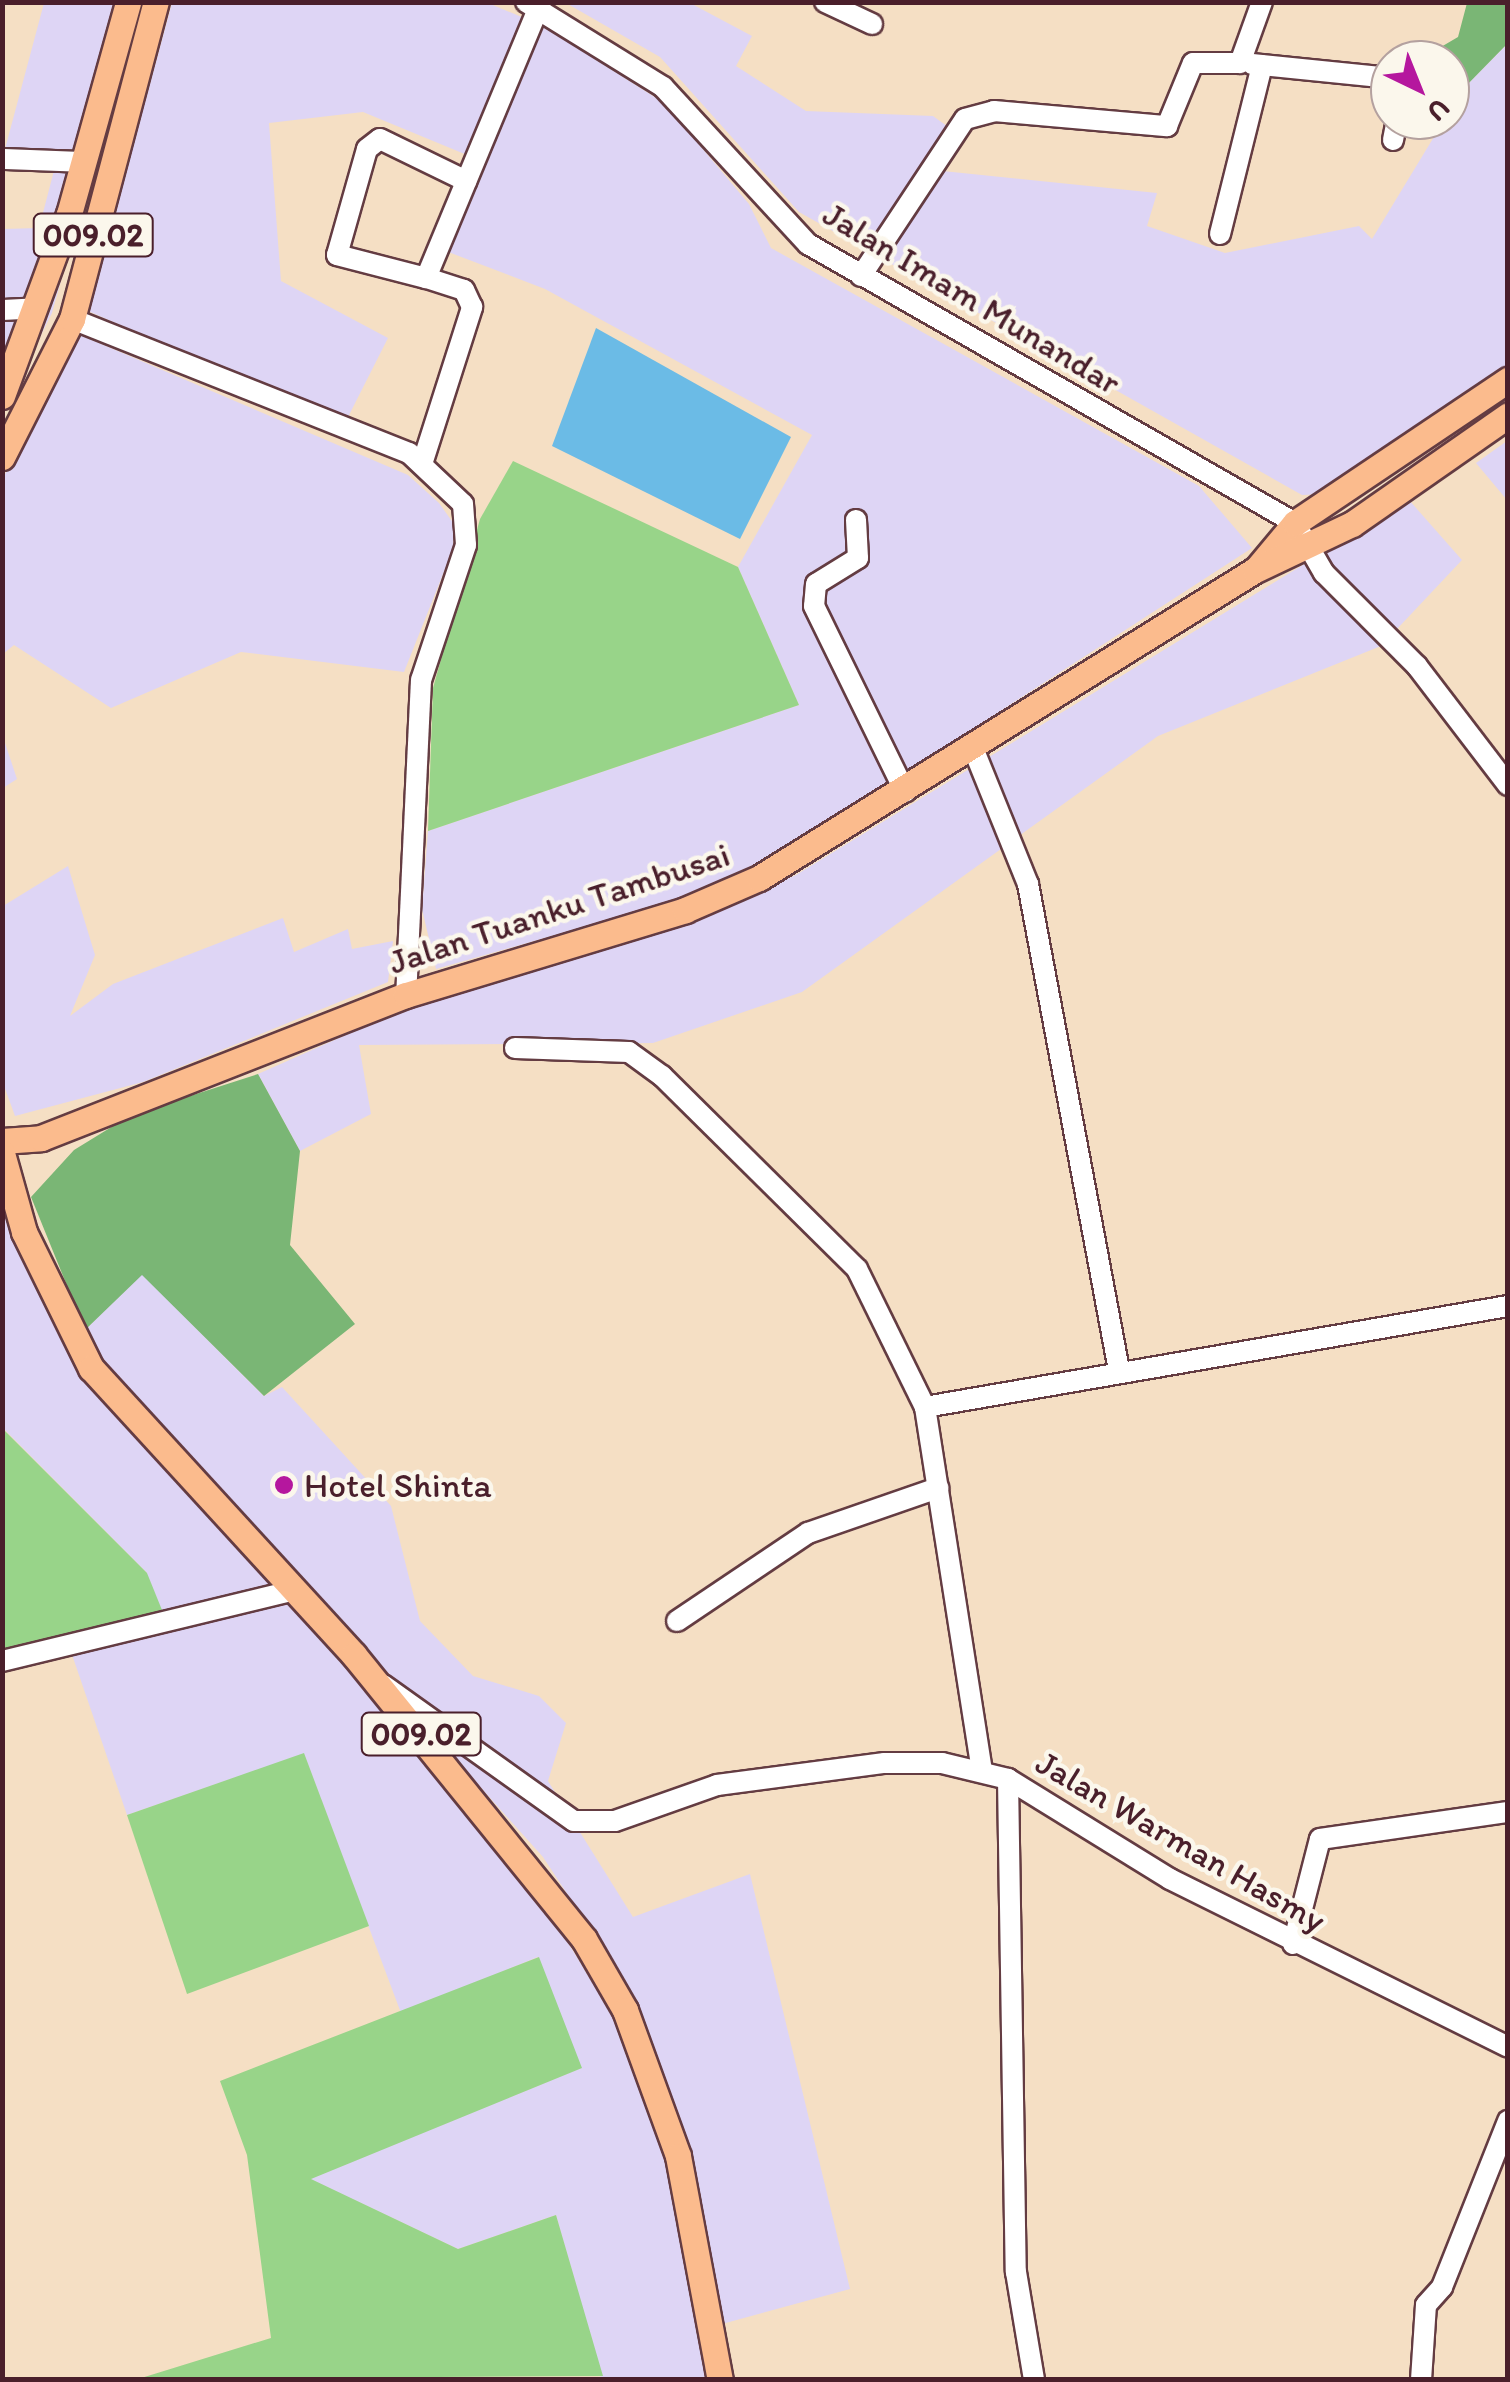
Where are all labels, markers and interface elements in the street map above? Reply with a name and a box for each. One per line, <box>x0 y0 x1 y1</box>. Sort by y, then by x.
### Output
north arrow <box>1370 40 1470 140</box>
text: U <box>1421 92 1457 129</box>
street label: Jalan Imam Munandar <box>816 193 1128 403</box>
road number: 009.02 <box>31 208 156 262</box>
street label: Jalan Tuanku Tambusai <box>386 834 732 982</box>
place label: Hotel Shinta <box>304 1464 490 1506</box>
marker: Hotel Shinta <box>273 1474 295 1496</box>
road number: 009.02 <box>358 1707 484 1761</box>
street label: Jalan Warman Hasmy <box>1030 1742 1332 1940</box>

